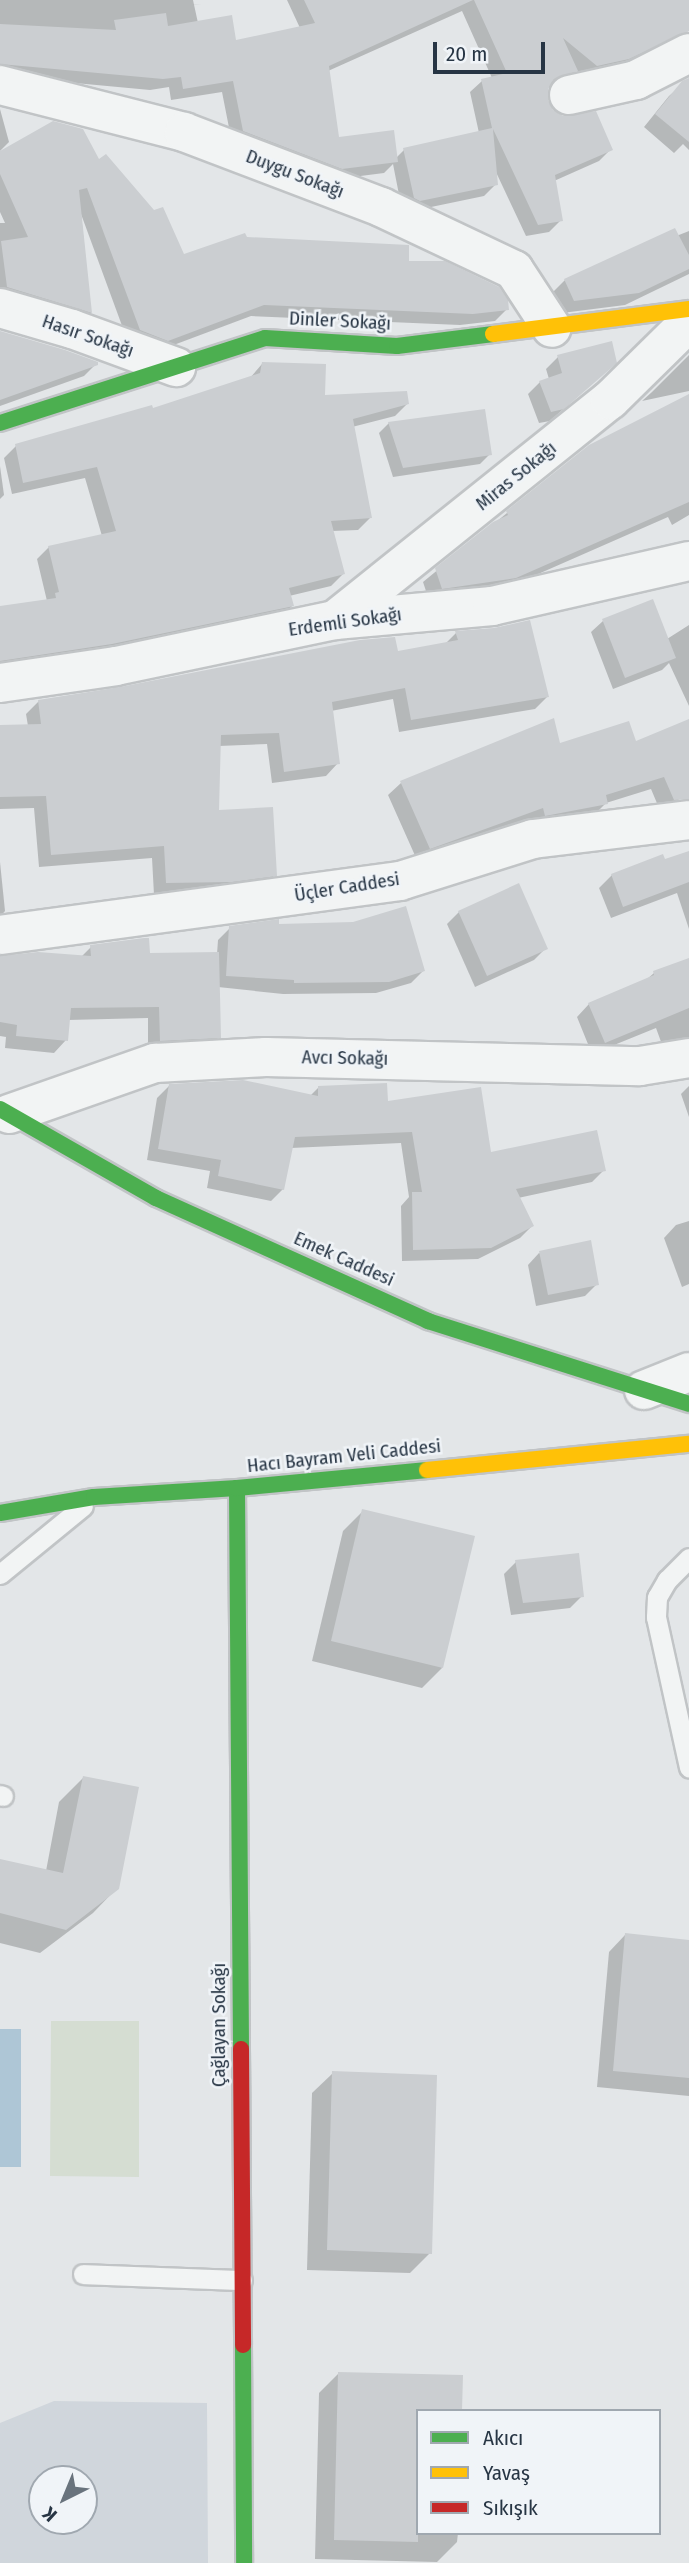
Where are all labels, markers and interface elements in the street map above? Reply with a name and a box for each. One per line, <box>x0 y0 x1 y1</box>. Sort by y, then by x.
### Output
scale bar <box>437 28 549 72</box>
text: 20 m <box>446 41 487 67</box>
street label: Duygu Sokağı <box>243 145 347 203</box>
street label: Dinler Sokağı <box>288 307 392 335</box>
street label: Hasır Sokağı <box>39 310 137 362</box>
street label: Miras Sokağı <box>471 437 561 515</box>
street label: Erdemli Sokağı <box>287 603 403 641</box>
street label: Üçler Caddesi <box>293 867 401 907</box>
street label: Avcı Sokağı <box>302 1046 388 1070</box>
street label: Emek Caddesi <box>290 1227 398 1291</box>
street label: Hacı Bayram Veli Caddesi <box>246 1434 442 1478</box>
street label: Çağlayan Sokağı <box>208 1963 230 2087</box>
legend <box>416 2409 661 2535</box>
text: Akıcı <box>483 2425 523 2451</box>
text: Yavaş <box>483 2460 530 2486</box>
north arrow <box>28 2465 98 2535</box>
text: Sıkışık <box>483 2495 538 2521</box>
text: K <box>38 2502 62 2526</box>

